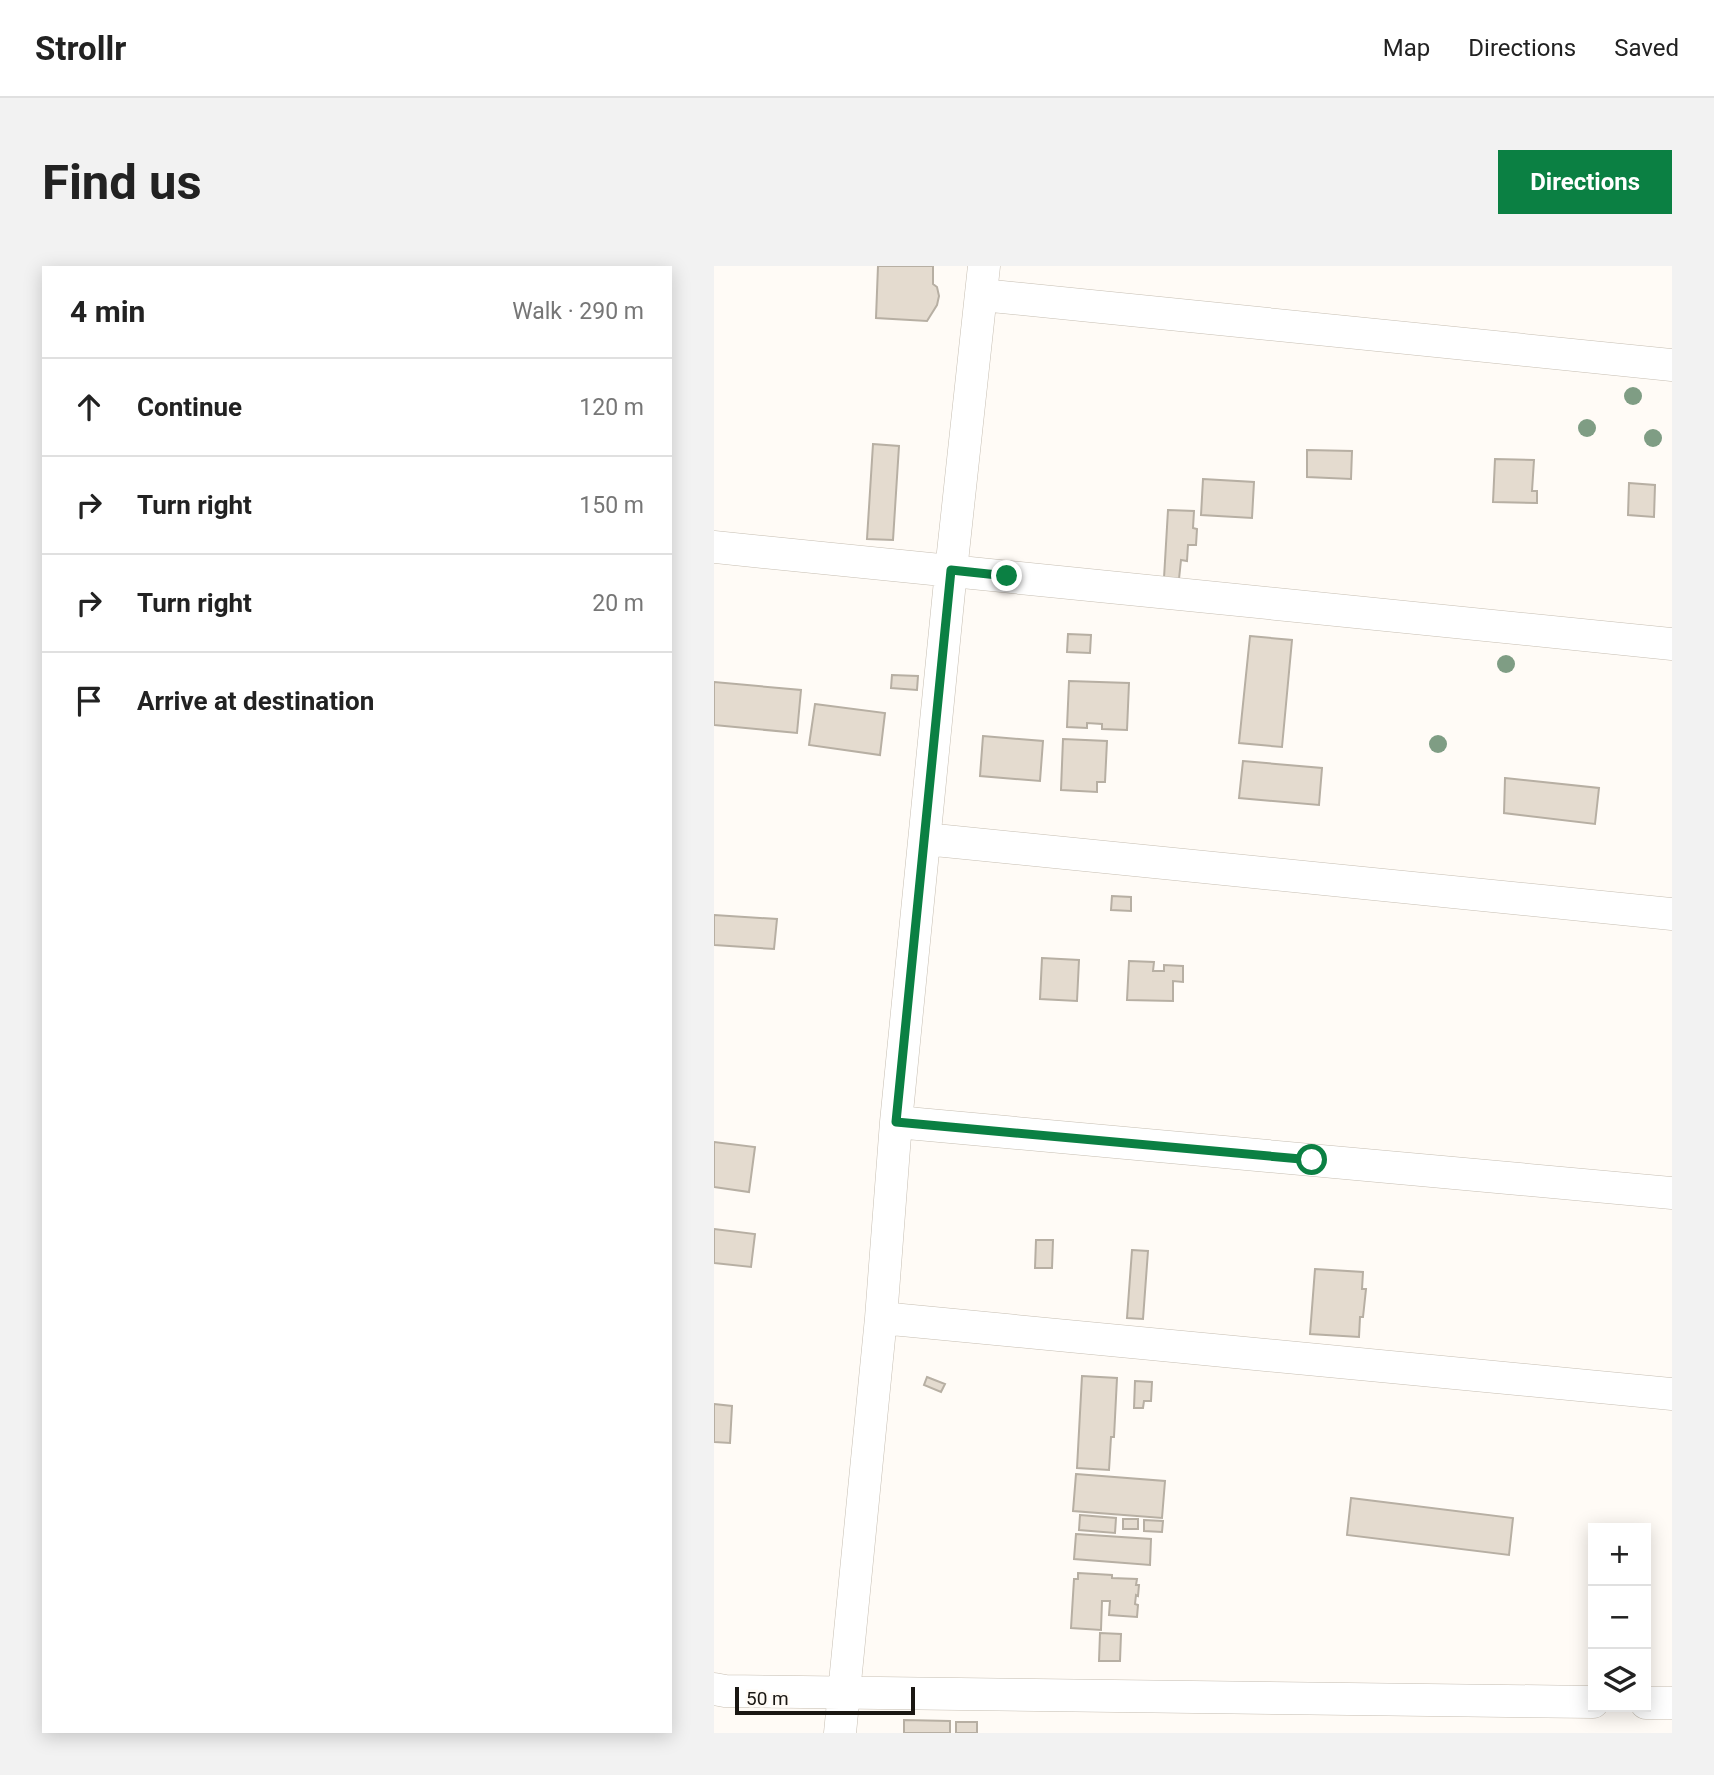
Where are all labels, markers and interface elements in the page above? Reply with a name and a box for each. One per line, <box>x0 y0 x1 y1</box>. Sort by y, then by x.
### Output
text: Strollr <box>35 29 126 68</box>
text: Map <box>1383 34 1430 62</box>
text: Directions <box>1468 34 1576 62</box>
text: Saved <box>1614 34 1679 62</box>
button: Directions <box>1498 150 1672 214</box>
text: Find us <box>42 154 202 211</box>
text: 4 min <box>70 294 145 329</box>
text: Walk · 290 m <box>512 298 644 325</box>
icon: ahead <box>70 388 108 426</box>
text: Continue <box>137 392 242 422</box>
text: 120 m <box>579 394 644 421</box>
icon: right <box>70 486 108 524</box>
text: Turn right <box>137 490 252 520</box>
text: 150 m <box>579 492 644 519</box>
route end <box>991 560 1022 591</box>
icon: right <box>70 584 108 622</box>
text: Turn right <box>137 588 252 618</box>
text: 20 m <box>592 590 644 617</box>
icon: arrive <box>70 682 108 720</box>
text: Arrive at destination <box>137 686 374 716</box>
route start <box>1296 1144 1327 1175</box>
map controls <box>1588 1523 1651 1712</box>
button: + <box>1588 1523 1651 1586</box>
button: − <box>1588 1586 1651 1649</box>
button: layers <box>1588 1649 1651 1712</box>
scale bar <box>735 1684 915 1716</box>
text: 50 m <box>746 1687 789 1710</box>

